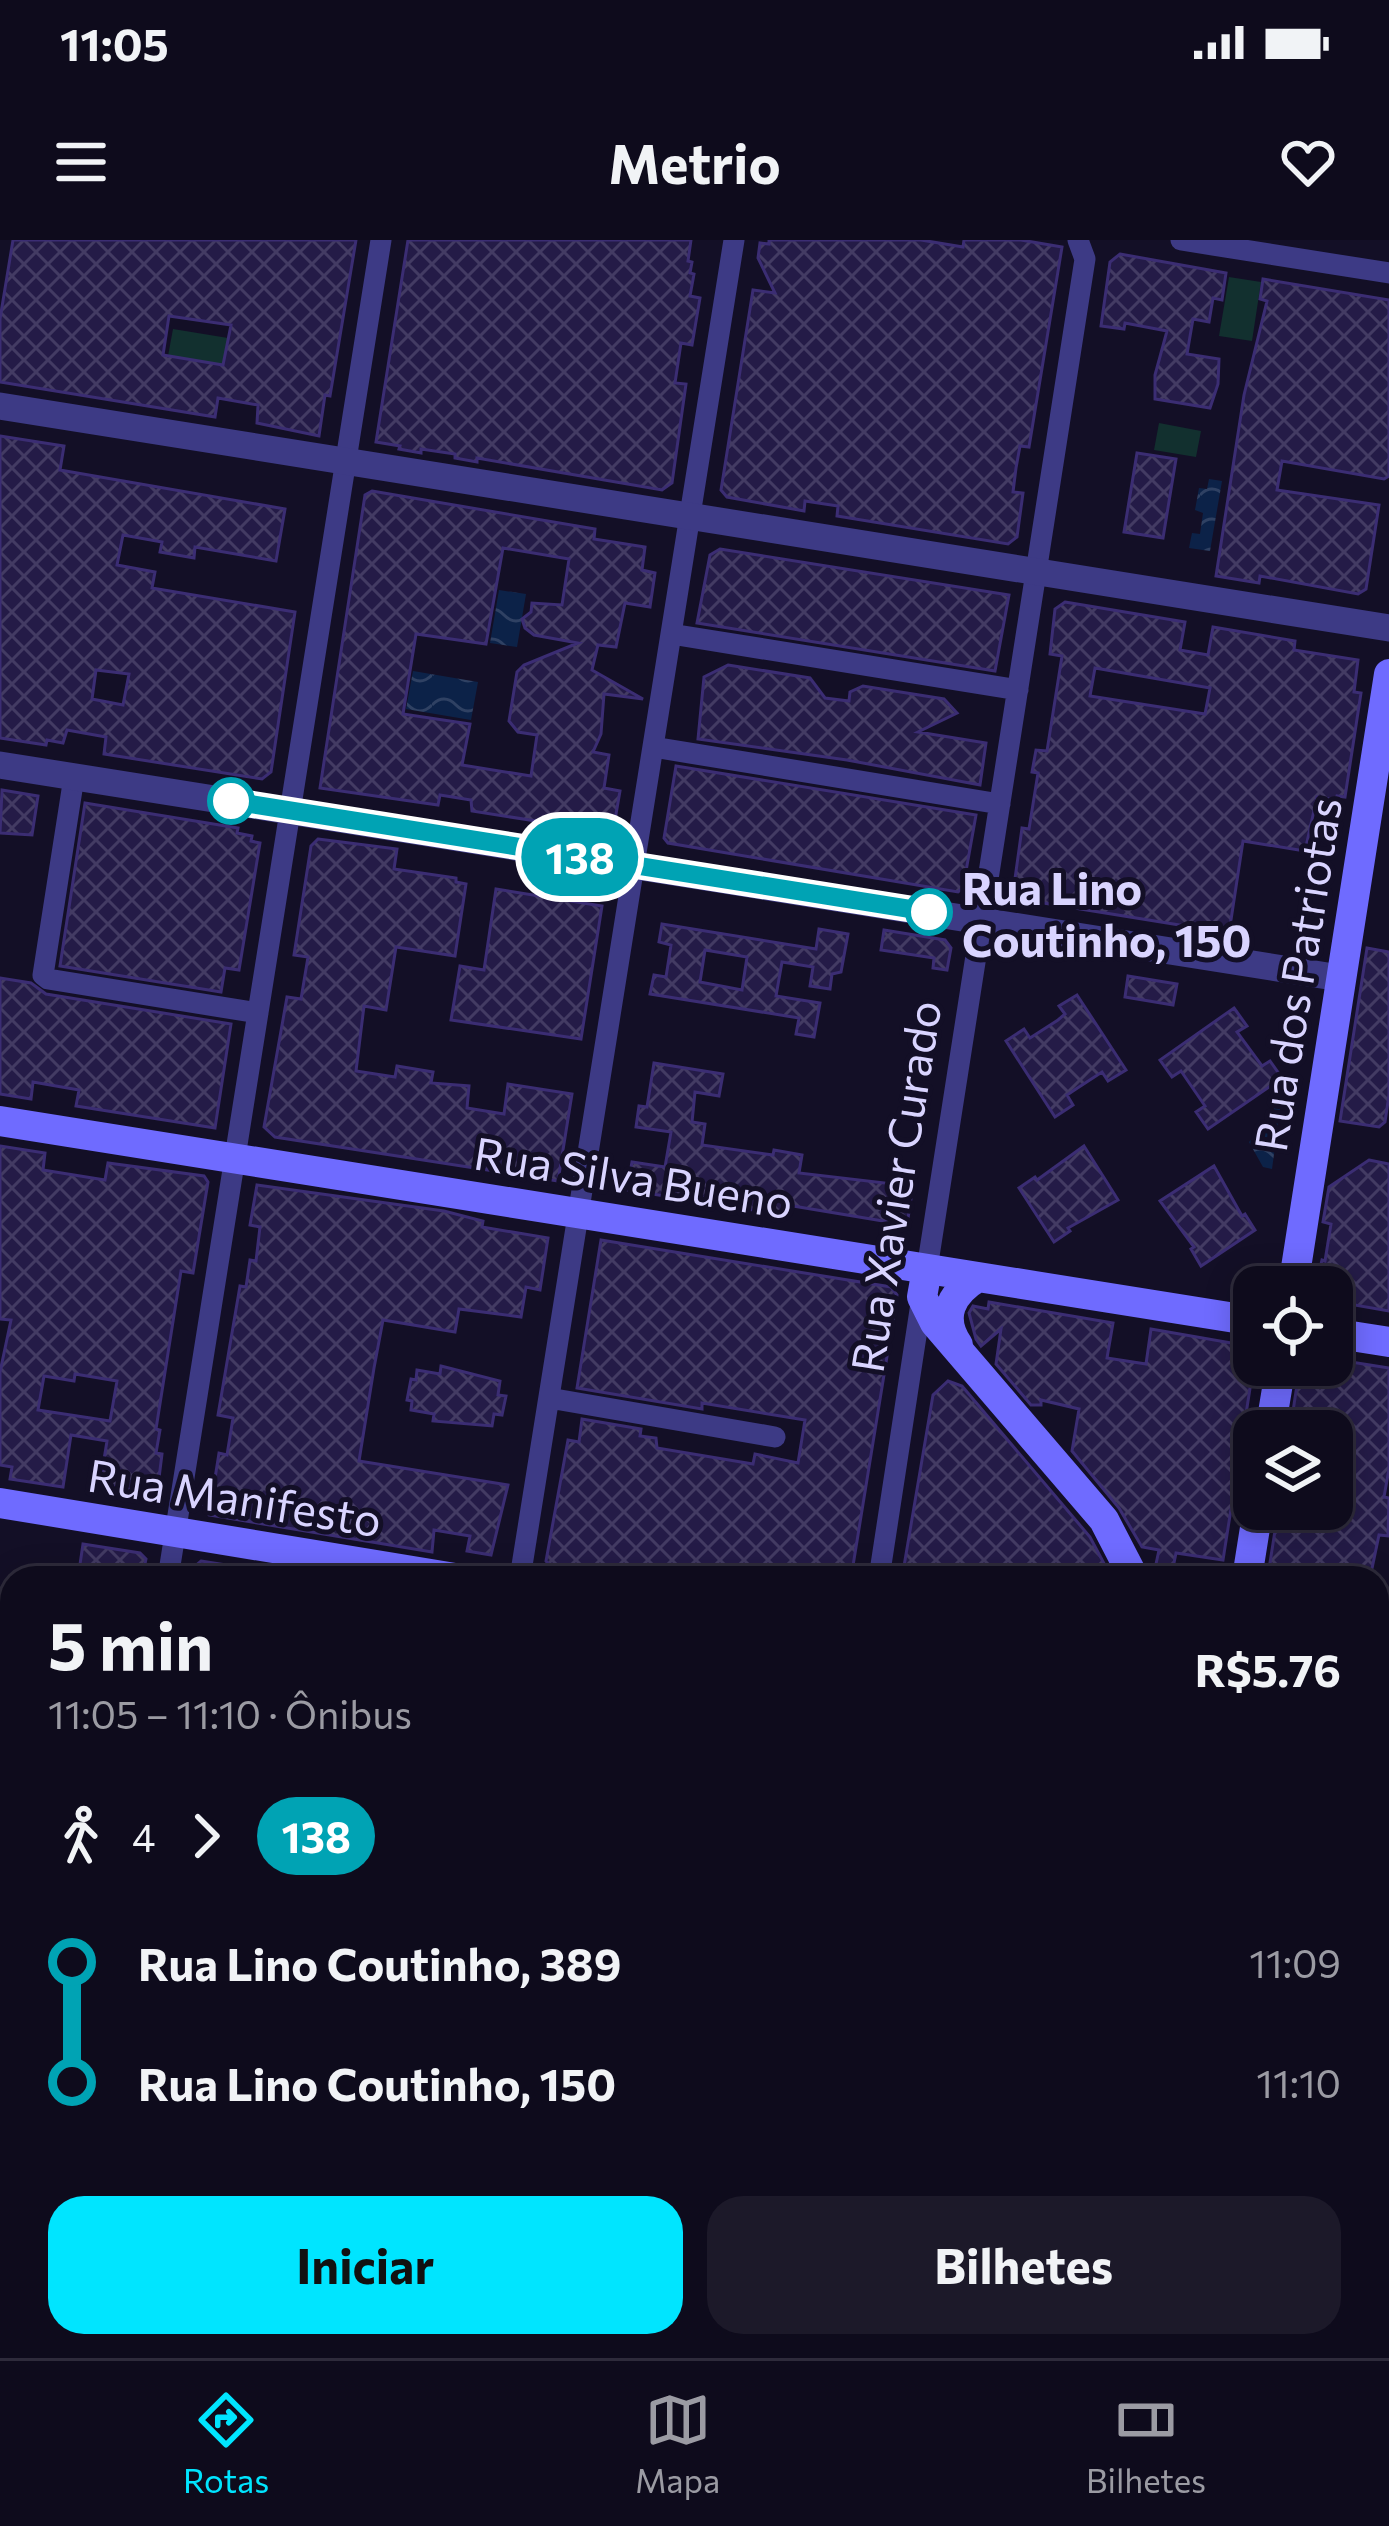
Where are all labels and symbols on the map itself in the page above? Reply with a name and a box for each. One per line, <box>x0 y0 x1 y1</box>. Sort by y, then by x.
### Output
unlabelled marker <box>209 779 253 823</box>
street label: Rua dos Patriotas <box>1241 793 1351 1155</box>
line badge: 138 <box>511 818 649 896</box>
place label: Rua Lino Coutinho, 150 <box>962 859 1251 966</box>
marker: Rua Lino Coutinho, 150 <box>907 890 951 934</box>
street label: Rua Xavier Curado <box>837 996 951 1376</box>
street label: Rua Silva Bueno <box>471 1124 797 1228</box>
street label: Rua Manifesto <box>84 1446 386 1546</box>

